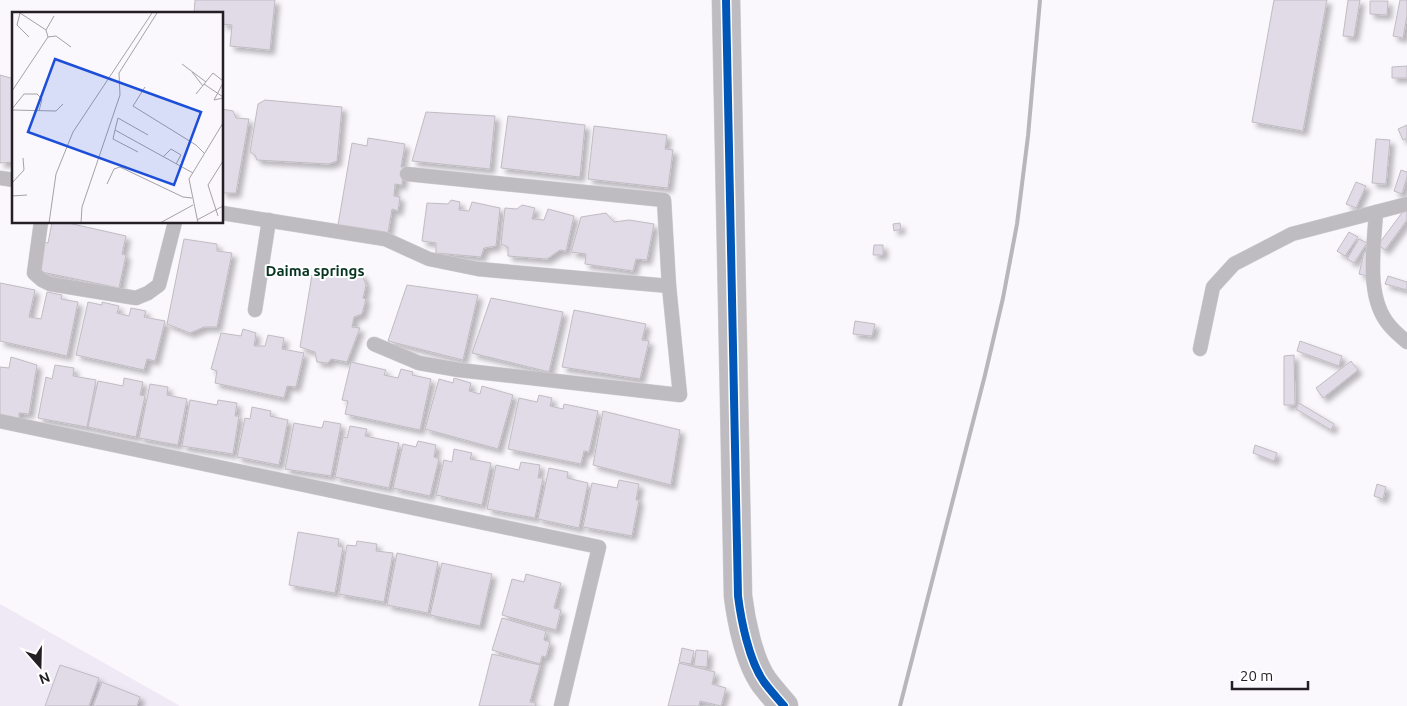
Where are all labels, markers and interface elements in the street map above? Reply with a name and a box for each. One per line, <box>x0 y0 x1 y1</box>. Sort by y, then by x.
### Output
inset map <box>12 12 224 224</box>
district label: Daima springs <box>266 262 364 279</box>
north arrow <box>15 641 65 691</box>
scale bar <box>1232 658 1308 690</box>
text: 20 m <box>1240 667 1273 684</box>
text: N <box>37 669 52 688</box>

